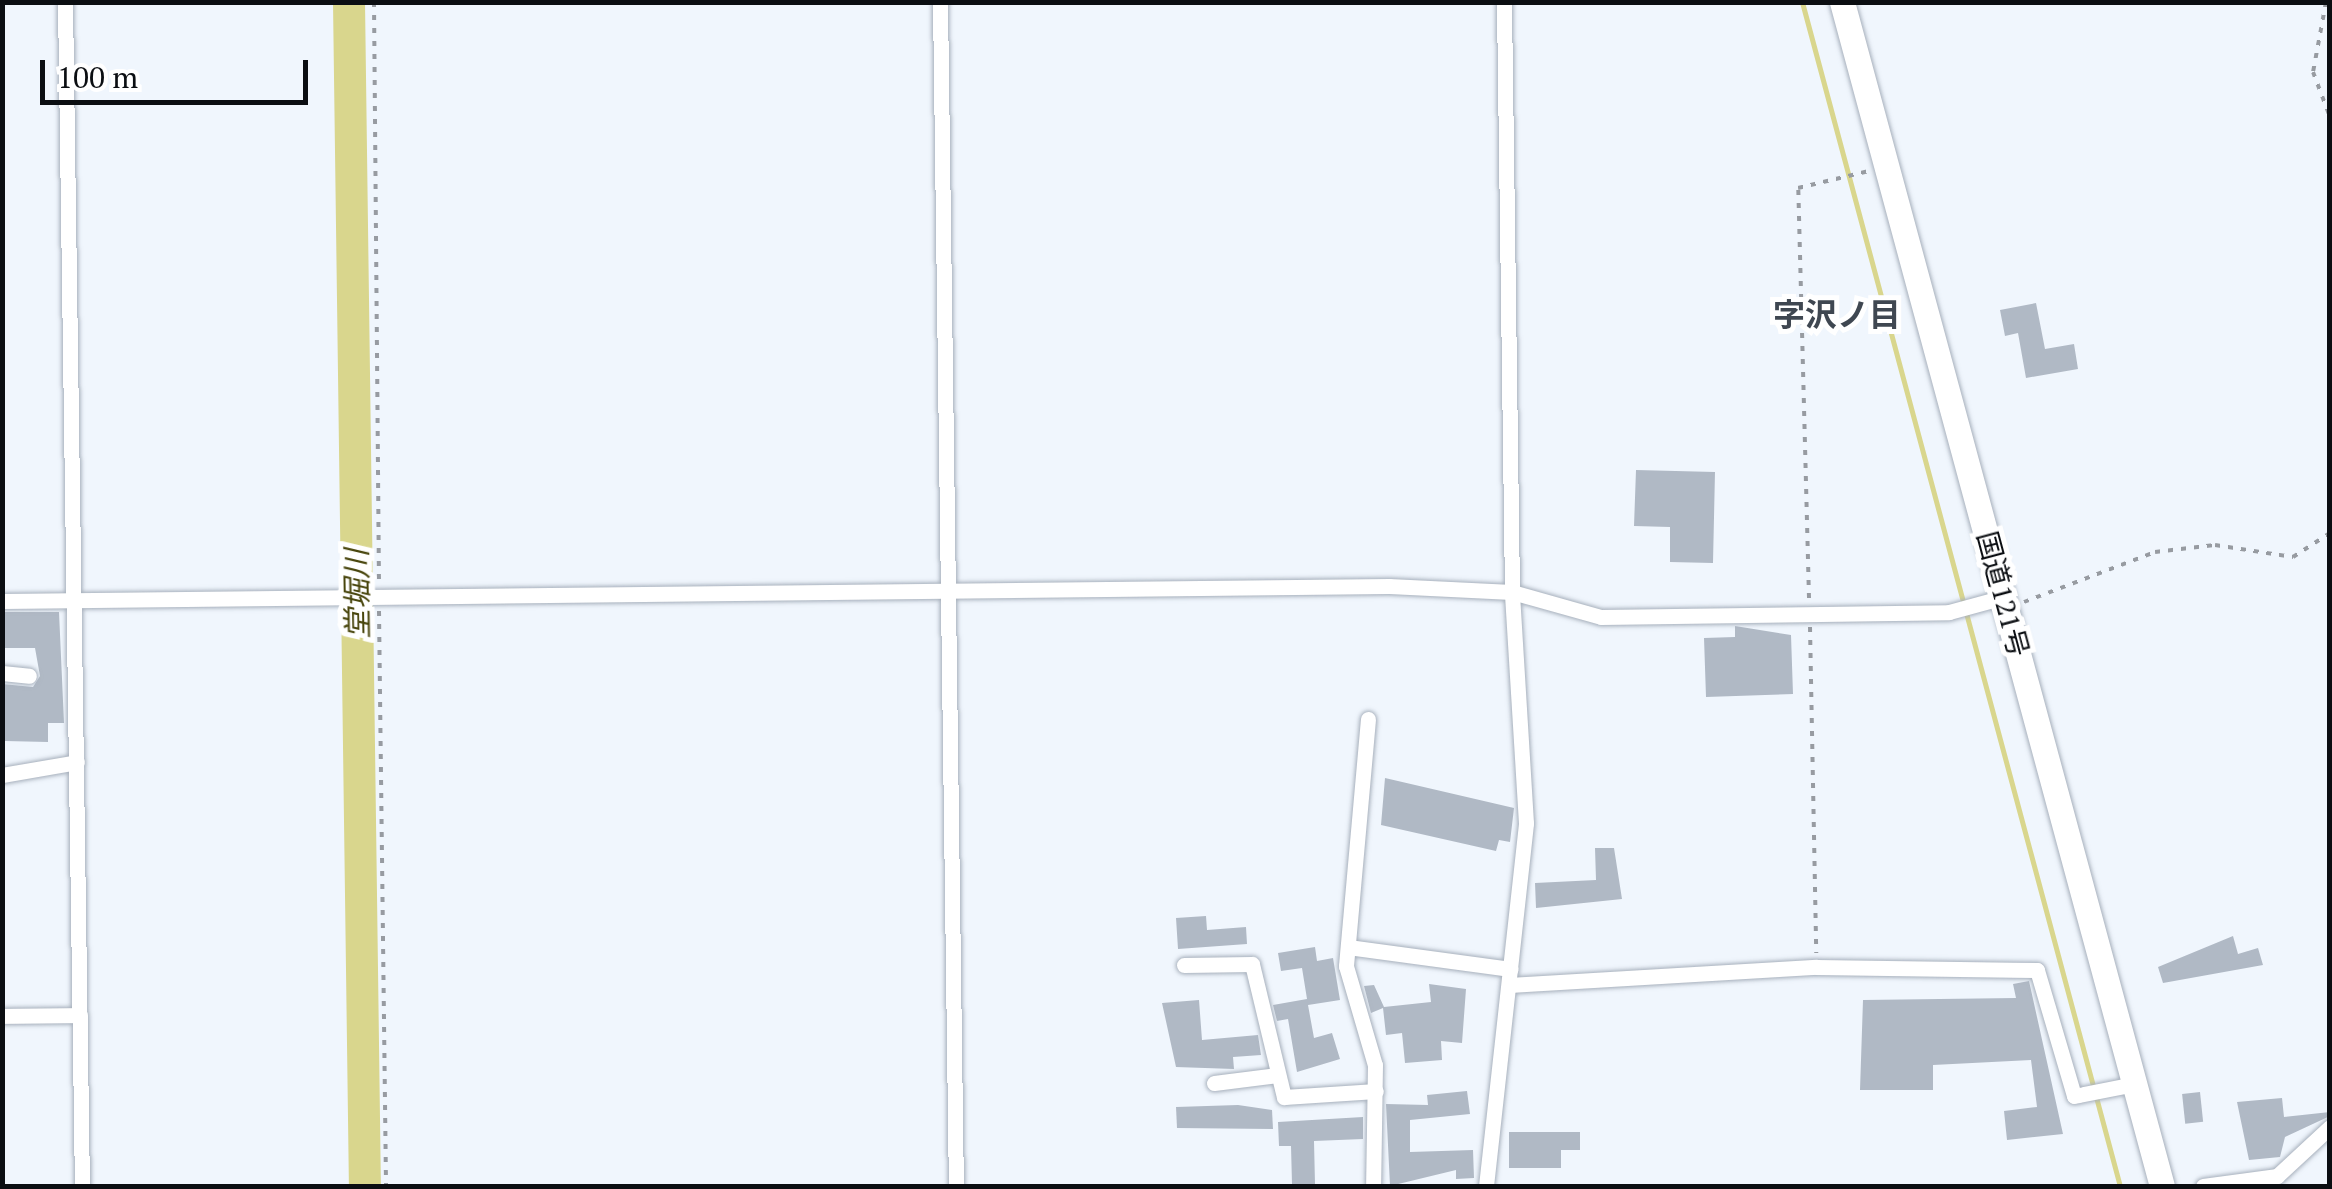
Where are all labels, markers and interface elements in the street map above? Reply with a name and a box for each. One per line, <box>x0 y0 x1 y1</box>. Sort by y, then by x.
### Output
scale bar <box>45 40 312 102</box>
text: 100 m <box>57 57 138 97</box>
district label: 字沢ノ目 <box>1773 295 1901 333</box>
street label: 国道121号 <box>1970 527 2036 661</box>
water label: 堂堀川 <box>338 549 376 639</box>

